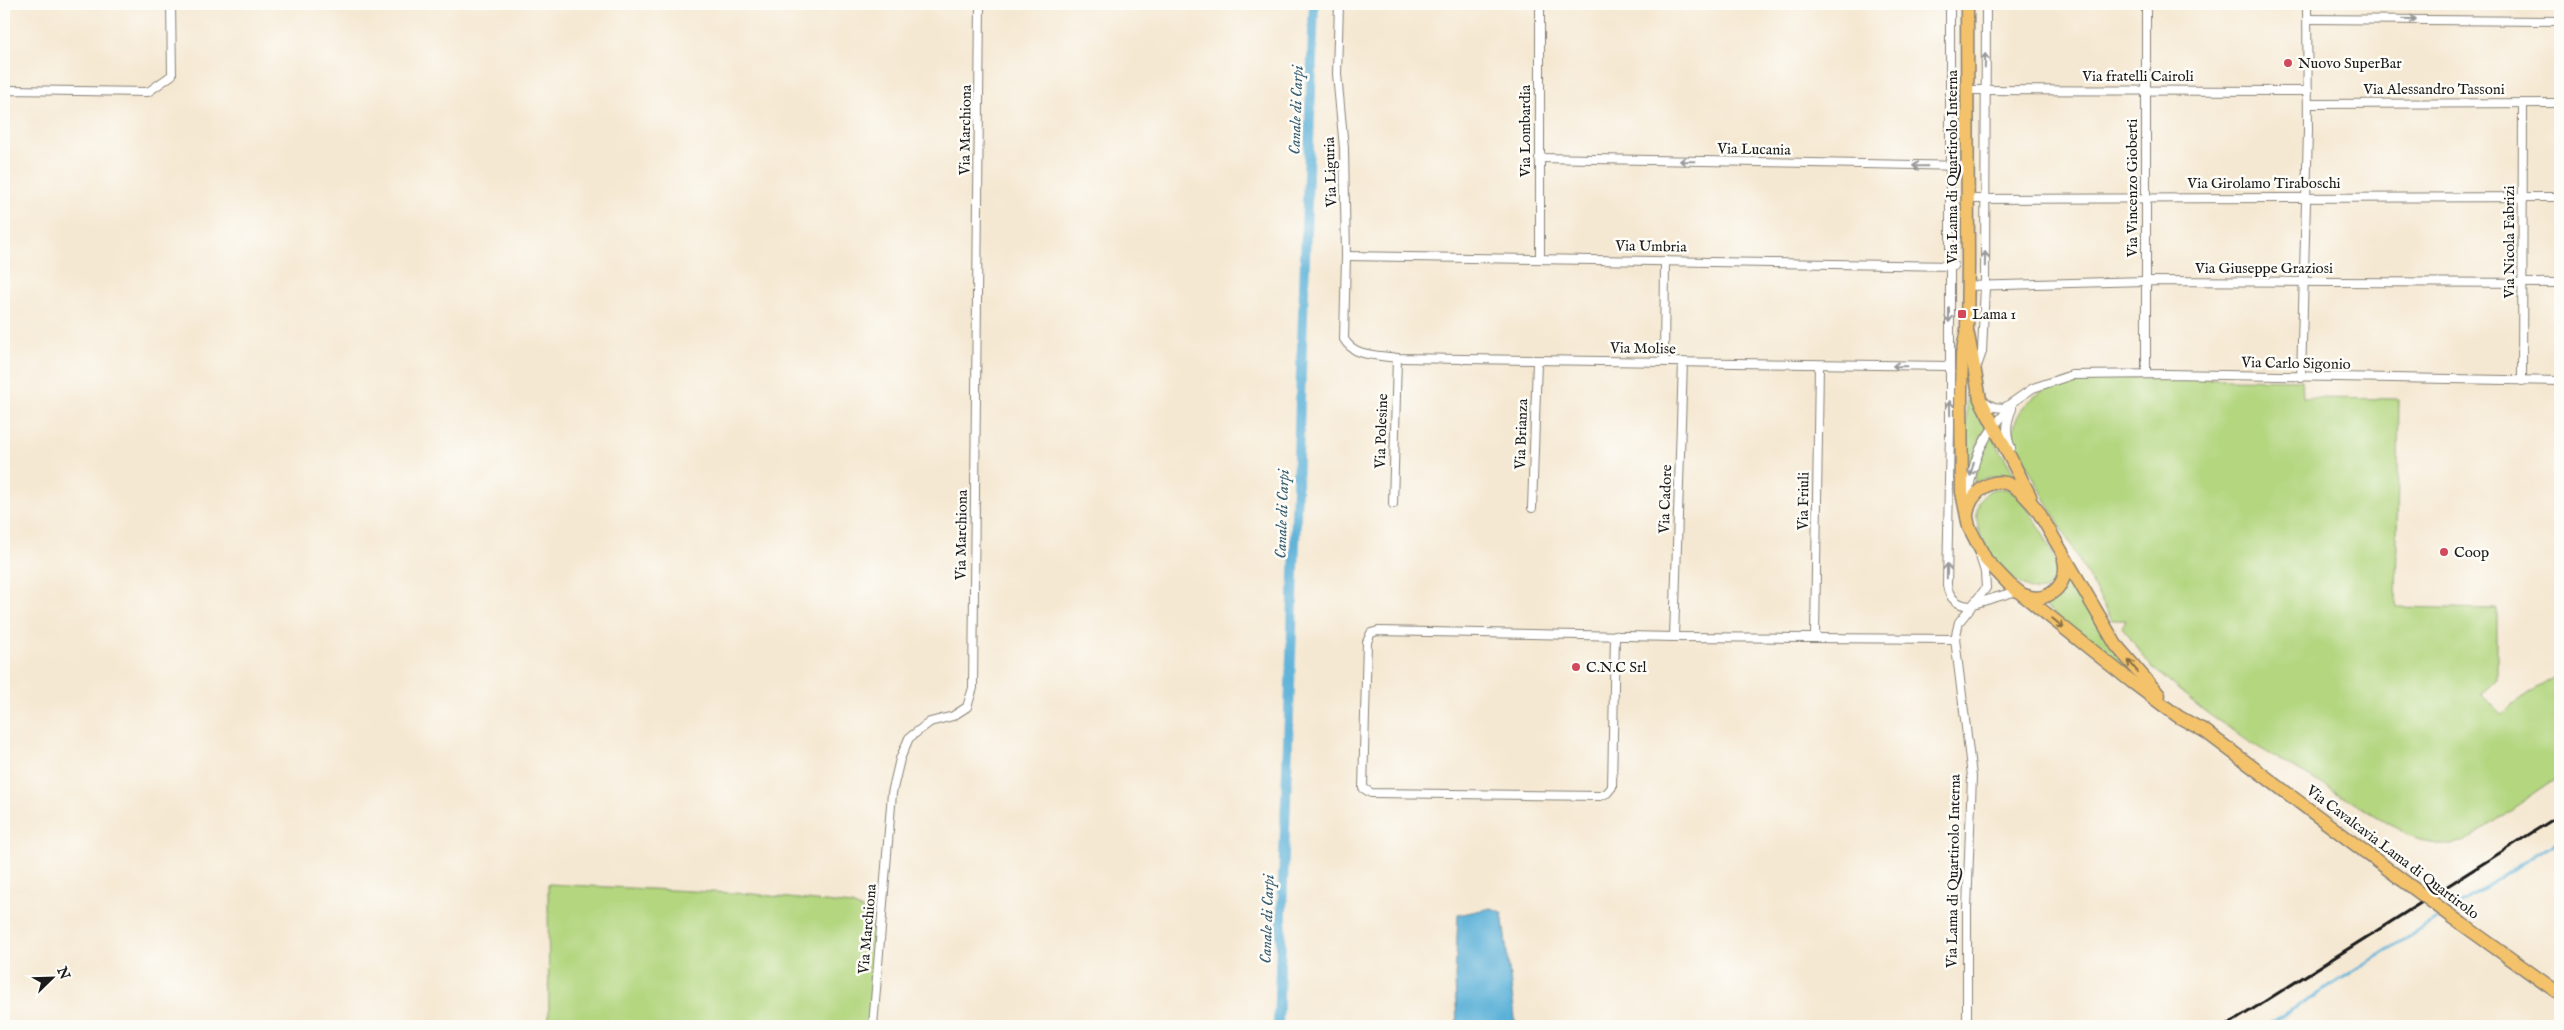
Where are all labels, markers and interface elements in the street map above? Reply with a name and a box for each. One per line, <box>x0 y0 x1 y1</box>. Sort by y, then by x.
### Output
one-way arrow <box>2400 14 2417 24</box>
one-way arrow <box>1980 53 1990 70</box>
place label: Nuovo SuperBar <box>2298 54 2402 73</box>
marker: Nuovo SuperBar <box>2282 57 2294 69</box>
water label: Canale di Carpi <box>1285 64 1309 155</box>
street label: Via fratelli Cairoli <box>2081 67 2194 86</box>
street label: Via Lama di Quartirolo Interna <box>1943 70 1962 265</box>
street label: Via Alessandro Tassoni <box>2362 80 2505 99</box>
street label: Via Marchiona <box>955 84 976 176</box>
street label: Via Lombardia <box>1516 84 1535 178</box>
street label: Via Vincenzo Gioberti <box>2123 119 2142 258</box>
street label: Via Liguria <box>1320 136 1341 208</box>
street label: Via Lucania <box>1716 139 1791 160</box>
one-way arrow <box>1679 156 1696 166</box>
one-way arrow <box>1912 161 1928 171</box>
street label: Via Girolamo Tiraboschi <box>2186 174 2341 193</box>
street label: Via Nicola Fabrizi <box>2500 186 2519 299</box>
street label: Via Umbria <box>1614 236 1687 257</box>
one-way arrow <box>1980 251 1990 267</box>
street label: Via Giuseppe Graziosi <box>2194 259 2333 278</box>
place label: Lama 1 <box>1972 305 2016 324</box>
one-way arrow <box>1944 306 1954 323</box>
marker: Lama 1 <box>1956 308 1968 320</box>
street label: Via Molise <box>1609 338 1676 359</box>
street label: Via Carlo Sigonio <box>2240 353 2351 374</box>
one-way arrow <box>1893 361 1909 371</box>
street label: Via Polesine <box>1371 393 1392 470</box>
street label: Via Brianza <box>1511 398 1532 471</box>
one-way arrow <box>1945 401 1955 417</box>
one-way arrow <box>1967 461 1976 477</box>
street label: Via Cadore <box>1655 464 1676 535</box>
water label: Canale di Carpi <box>1271 468 1295 559</box>
street label: Via Friuli <box>1793 472 1814 531</box>
street label: Via Marchiona <box>951 489 972 581</box>
place label: Coop <box>2454 543 2489 562</box>
marker: Coop <box>2438 546 2450 558</box>
one-way arrow <box>1942 563 1952 580</box>
one-way arrow <box>2051 617 2064 628</box>
place label: C.N.C Srl <box>1586 658 1648 677</box>
one-way arrow <box>2127 659 2138 672</box>
marker: C.N.C Srl <box>1570 661 1582 673</box>
street label: Via Lama di Quartirolo Interna <box>1942 773 1965 969</box>
street label: Via Cavalcavia Lama di Quartirolo <box>2302 781 2483 924</box>
water label: Canale di Carpi <box>1256 873 1280 964</box>
street label: Via Marchiona <box>854 883 881 976</box>
north arrow <box>28 952 78 1002</box>
text: N <box>52 963 74 982</box>

